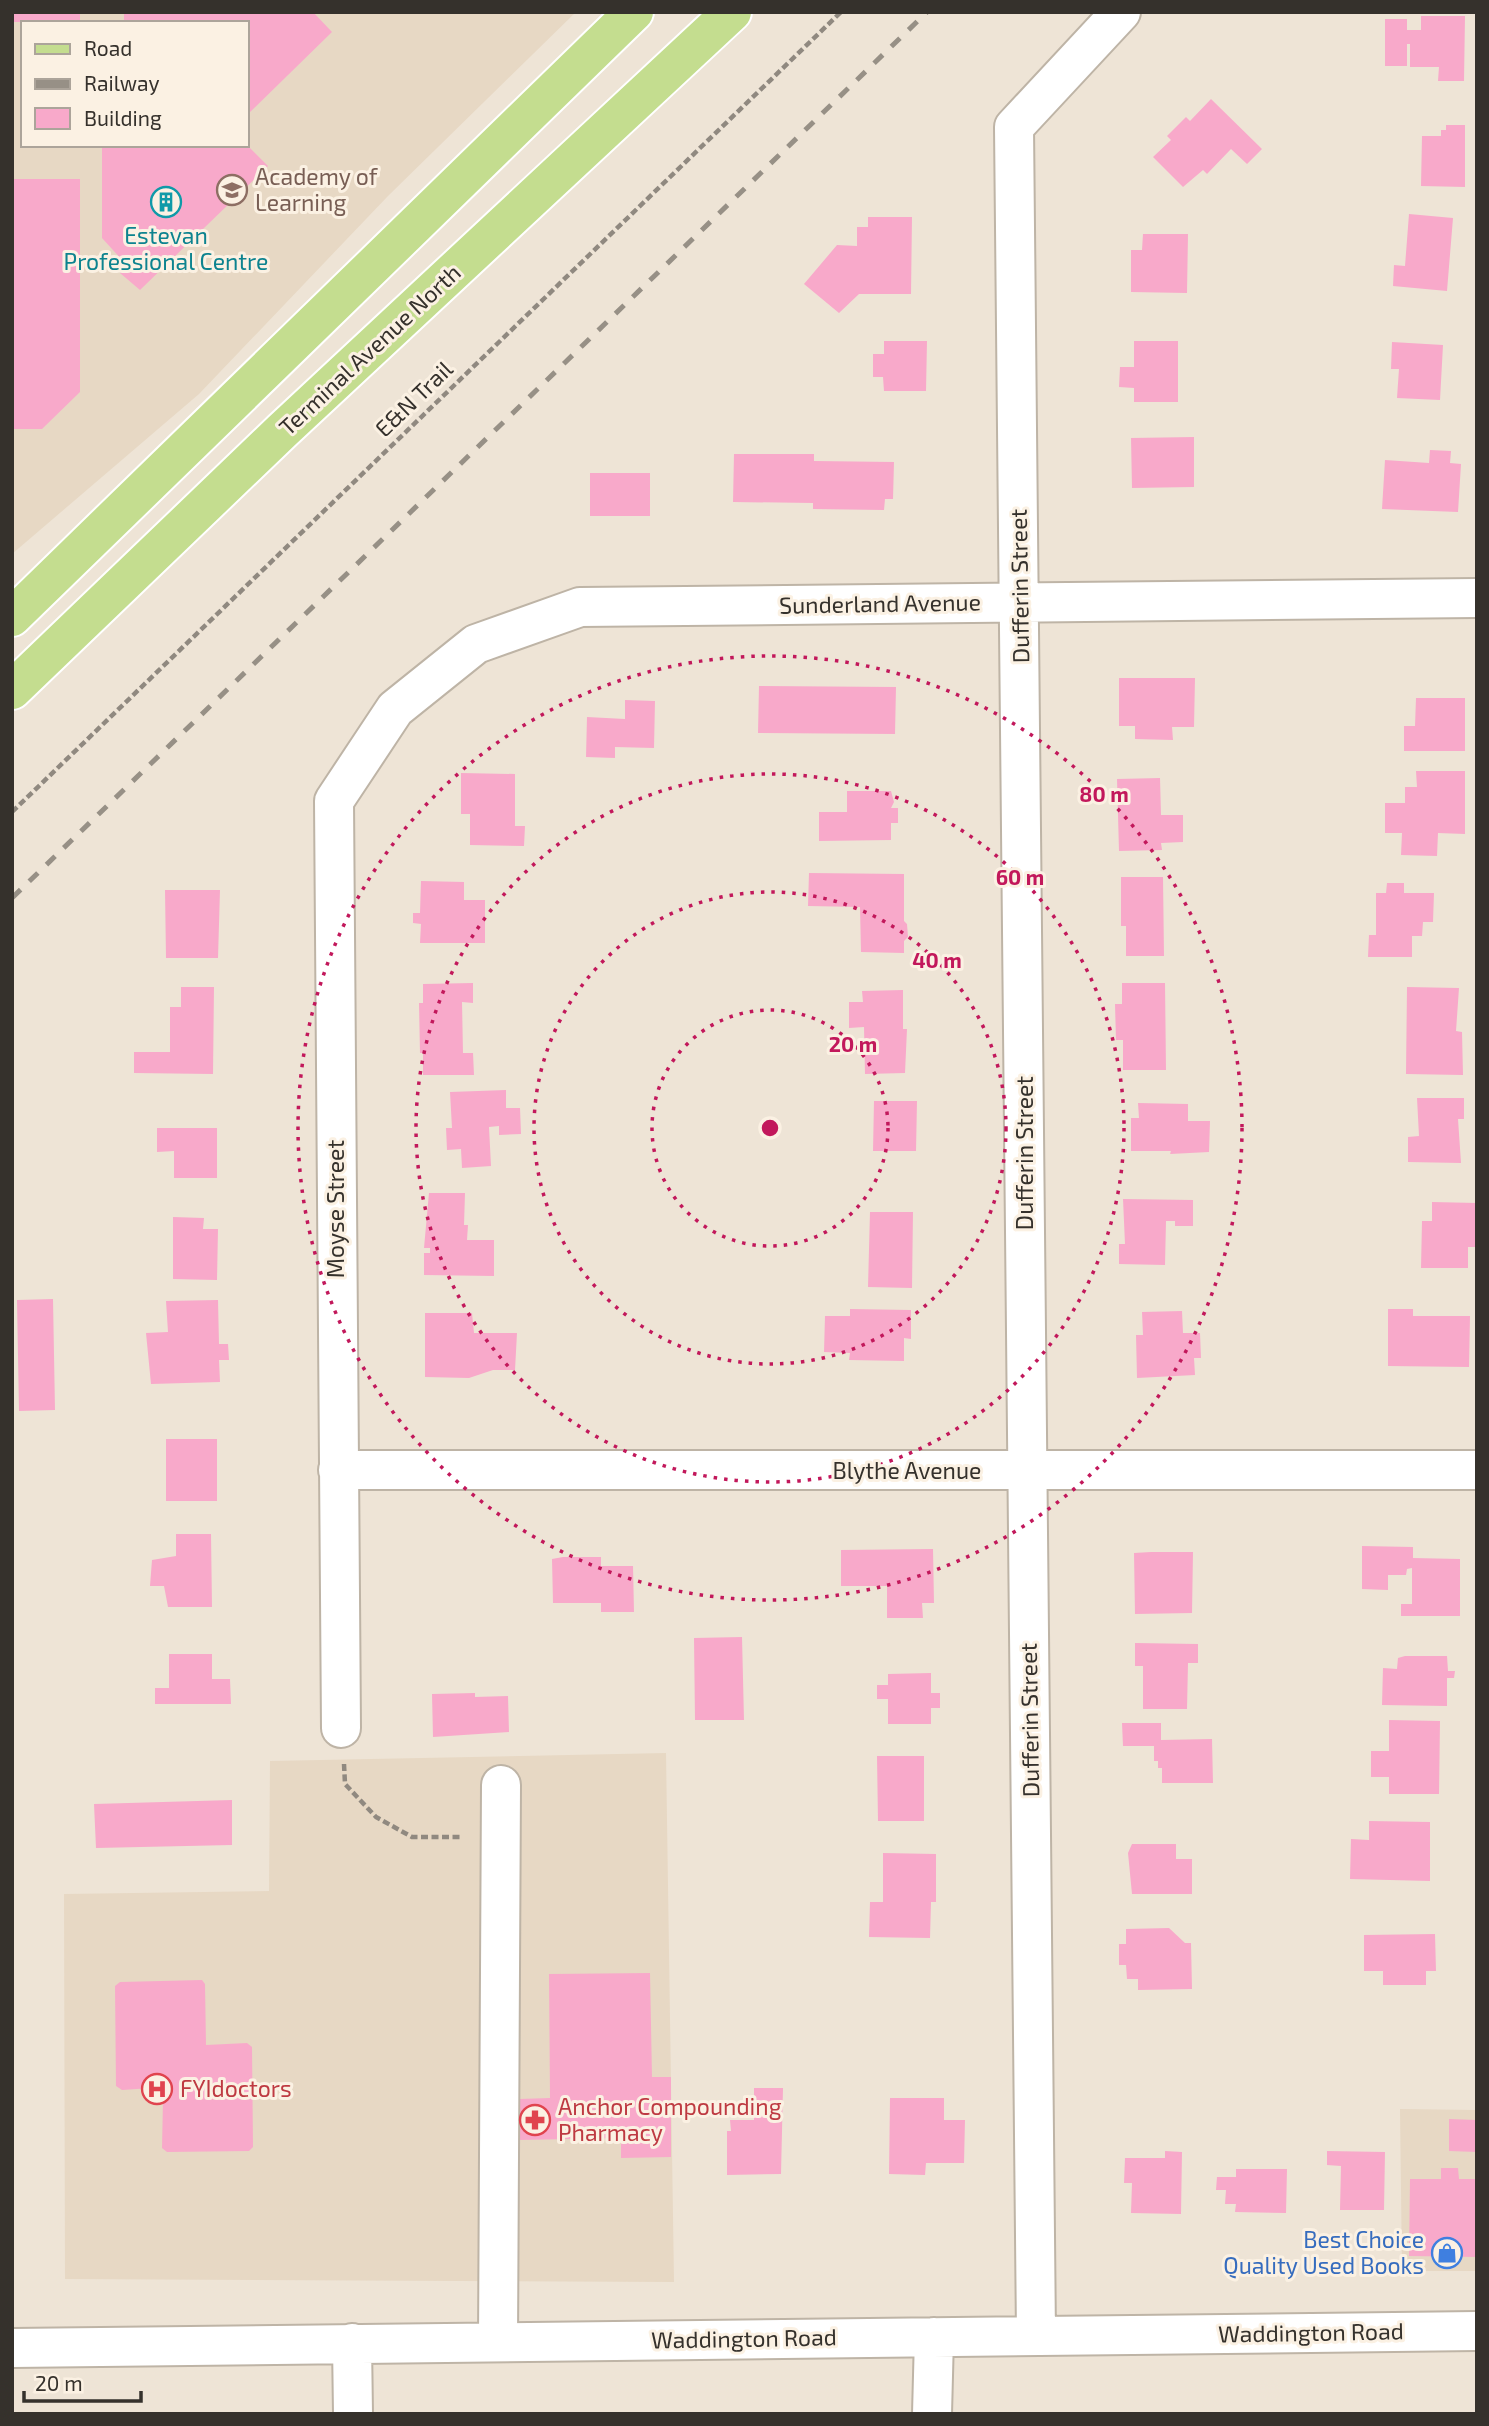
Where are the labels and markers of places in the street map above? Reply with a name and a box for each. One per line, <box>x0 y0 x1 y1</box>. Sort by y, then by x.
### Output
place label: Academy of Learning <box>255 162 379 216</box>
school or university icon: Academy of Learning <box>215 173 249 207</box>
building icon: Estevan Professional Centre <box>149 185 183 219</box>
place label: Estevan Professional Centre <box>64 221 268 275</box>
centre of rings <box>758 1116 782 1140</box>
hospital icon: FYIdoctors <box>140 2072 174 2106</box>
place label: FYIdoctors <box>180 2074 292 2102</box>
place label: Anchor Compounding Pharmacy <box>558 2092 782 2146</box>
pharmacy icon: Anchor Compounding Pharmacy <box>518 2103 552 2137</box>
place label: Best Choice Quality Used Books <box>1223 2225 1424 2279</box>
shop icon: Best Choice Quality Used Books <box>1430 2236 1464 2270</box>

